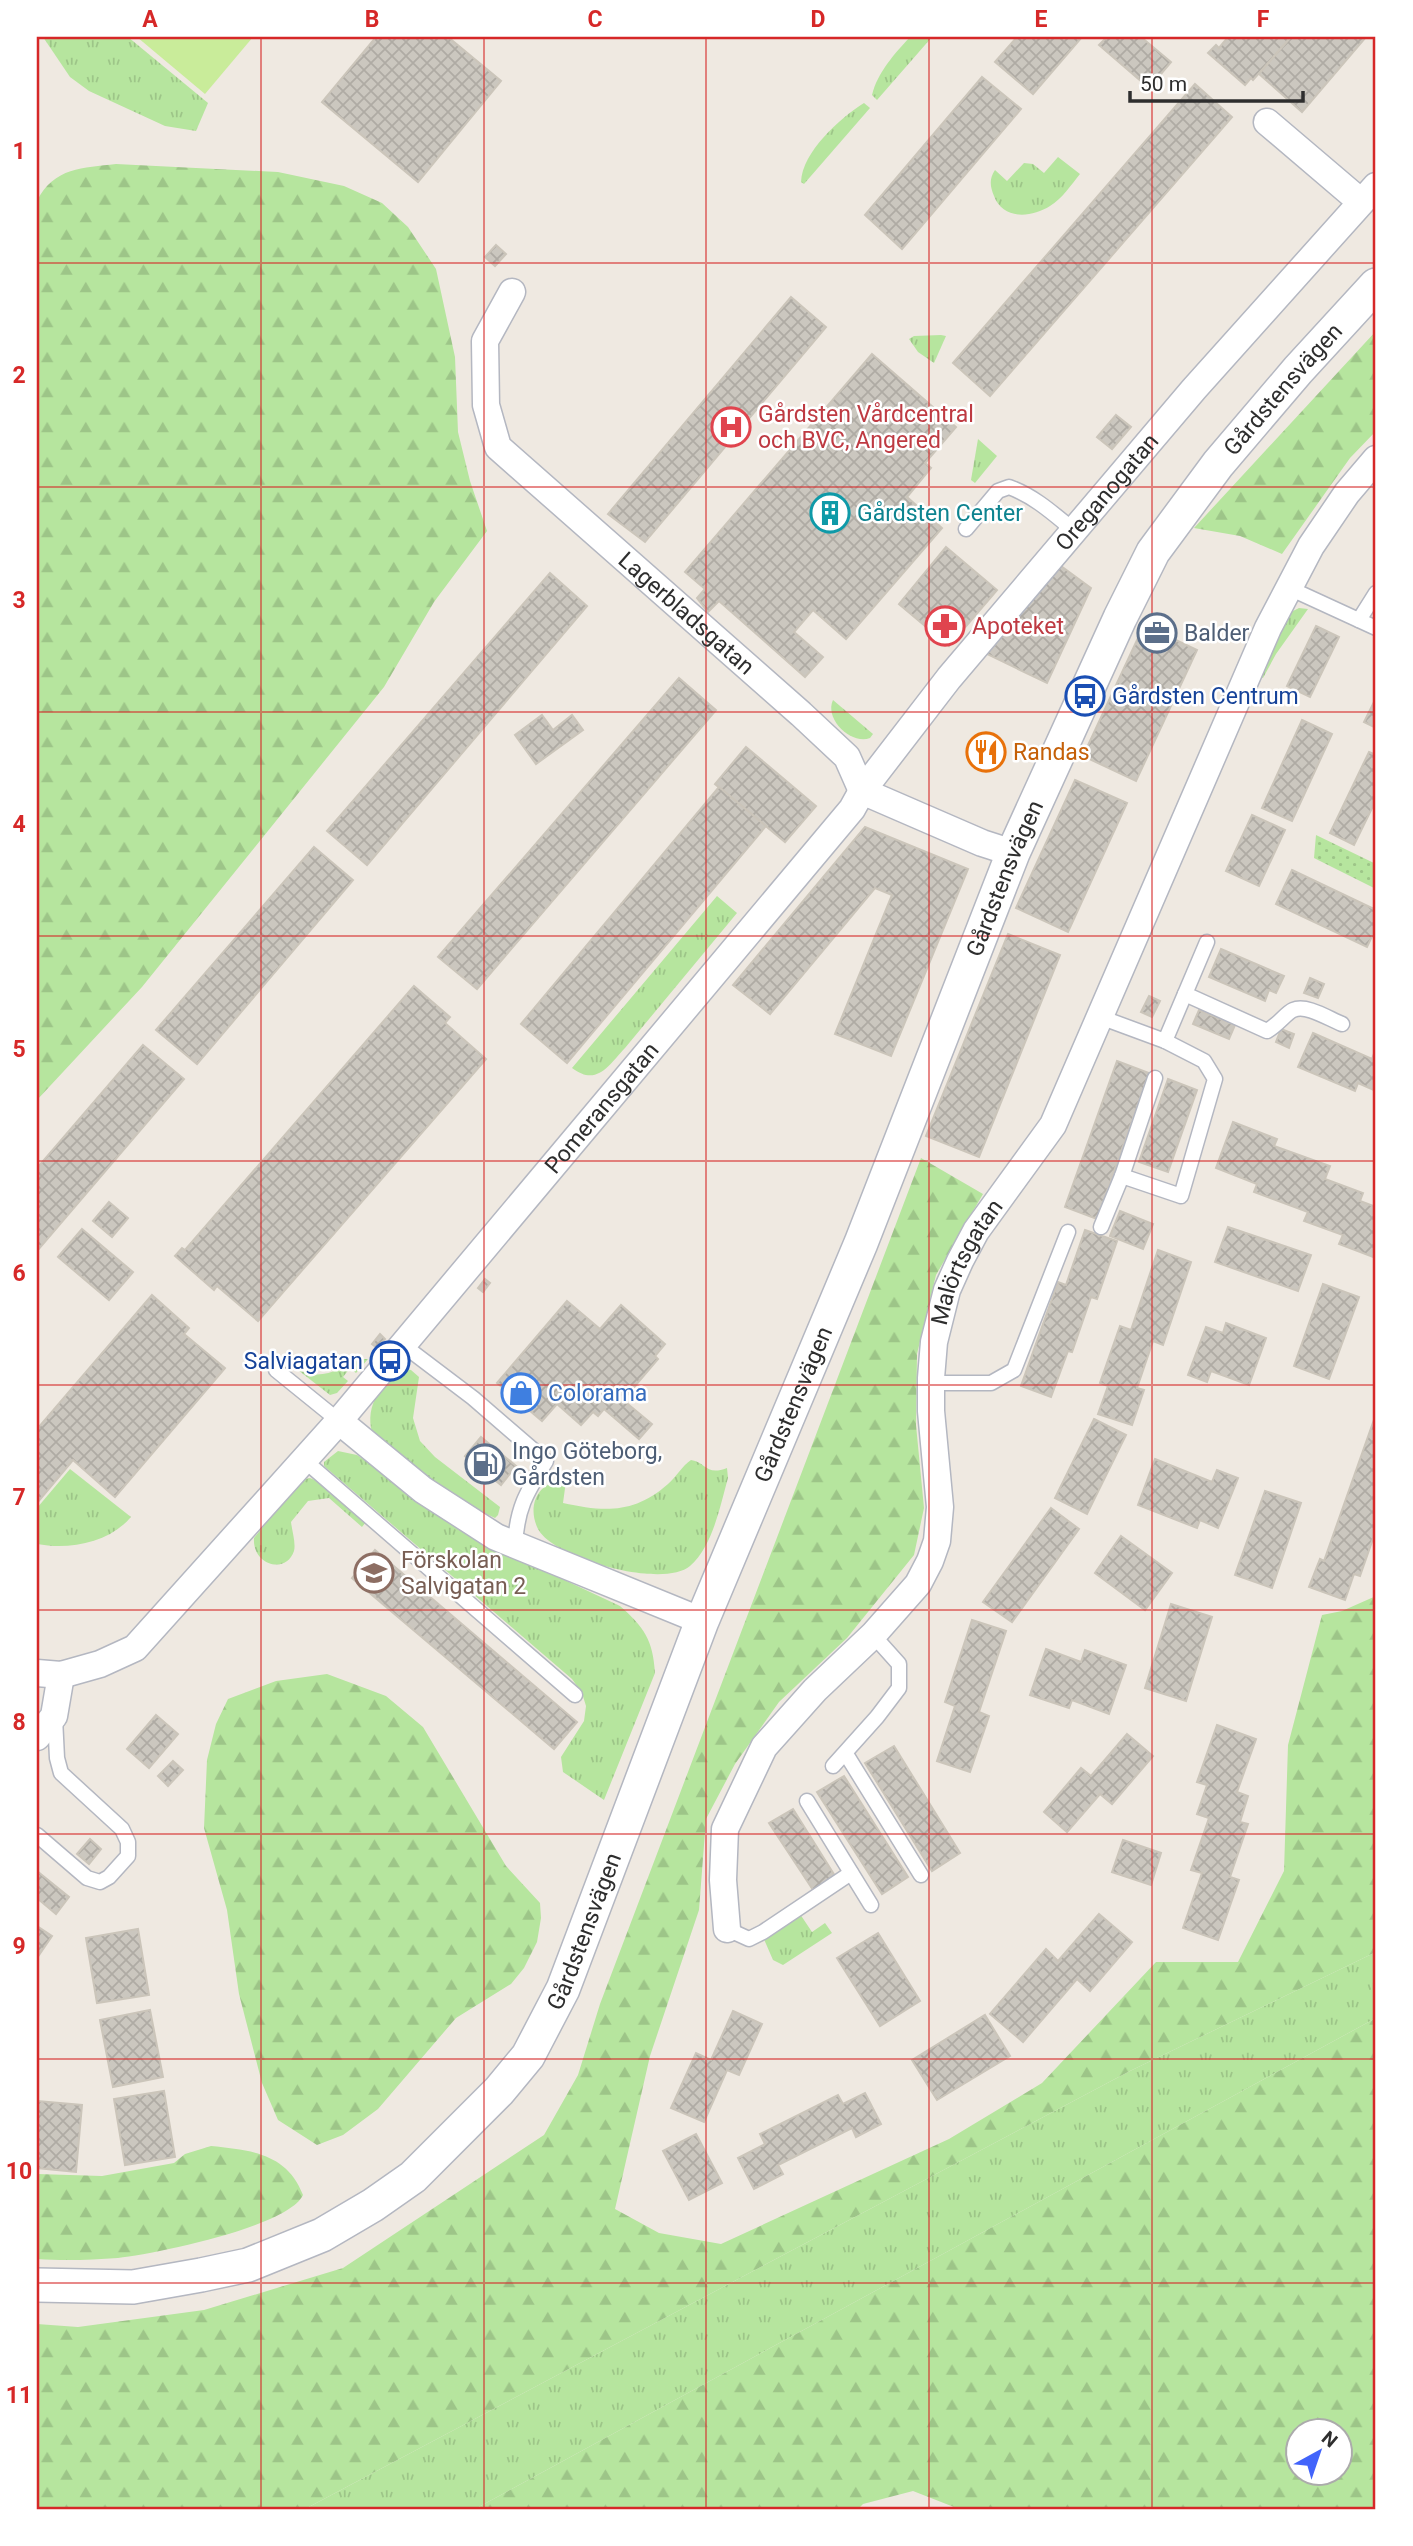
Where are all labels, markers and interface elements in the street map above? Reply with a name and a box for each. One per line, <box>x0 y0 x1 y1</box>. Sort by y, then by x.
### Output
text: A <box>142 6 158 33</box>
text: B <box>365 6 379 33</box>
text: C <box>587 6 603 33</box>
text: D <box>811 6 825 33</box>
text: E <box>1035 6 1048 33</box>
text: F <box>1257 6 1270 33</box>
scale bar <box>1130 60 1303 104</box>
text: 50 m <box>1140 72 1187 96</box>
text: 1 <box>12 138 26 165</box>
street label: Gårdstensvägen <box>1218 318 1348 461</box>
text: 2 <box>12 362 26 389</box>
place label: Gårdsten Vårdcentral och BVC, Angered <box>758 401 974 454</box>
hospital icon: Gårdsten Vårdcentral och BVC, Angered <box>710 406 752 448</box>
street label: Oreganogatan <box>1050 428 1164 556</box>
building icon: Gårdsten Center <box>809 492 851 534</box>
place label: Gårdsten Center <box>857 500 1023 527</box>
street label: Lagerbladsgatan <box>613 546 760 680</box>
text: 3 <box>12 587 26 614</box>
pharmacy icon: Apoteket <box>924 605 966 647</box>
office icon: Balder <box>1136 612 1178 654</box>
place label: Apoteket <box>972 613 1064 640</box>
place label: Balder <box>1184 620 1250 647</box>
bus stop icon: Gårdsten Centrum <box>1064 675 1106 717</box>
place label: Gårdsten Centrum <box>1112 683 1299 710</box>
restaurant icon: Randas <box>965 731 1007 773</box>
place label: Randas <box>1013 739 1090 766</box>
street label: Gårdstensvägen <box>961 796 1049 960</box>
text: 4 <box>12 811 26 838</box>
text: 5 <box>12 1036 26 1063</box>
street label: Pomeransgatan <box>539 1037 664 1179</box>
street label: Malörtsgatan <box>925 1194 1008 1328</box>
text: 6 <box>12 1260 26 1287</box>
street label: Gårdstensvägen <box>748 1323 838 1486</box>
bus stop icon: Salviagatan <box>369 1340 411 1382</box>
place label: Salviagatan <box>244 1348 363 1375</box>
shop icon: Colorama <box>500 1372 542 1414</box>
place label: Colorama <box>548 1380 647 1407</box>
place label: Ingo Göteborg, Gårdsten <box>512 1438 662 1491</box>
fuel station icon: Ingo Göteborg, Gårdsten <box>464 1443 506 1485</box>
text: 7 <box>12 1484 26 1511</box>
place label: Förskolan Salvigatan 2 <box>401 1547 526 1600</box>
school or university icon: Förskolan Salvigatan 2 <box>353 1552 395 1594</box>
text: 8 <box>12 1709 26 1736</box>
street label: Gårdstensvägen <box>541 1849 627 2015</box>
text: 9 <box>12 1933 26 1960</box>
text: 10 <box>6 2158 32 2185</box>
text: 11 <box>6 2382 32 2409</box>
north arrow <box>1284 2416 1354 2486</box>
text: N <box>1317 2426 1342 2452</box>

